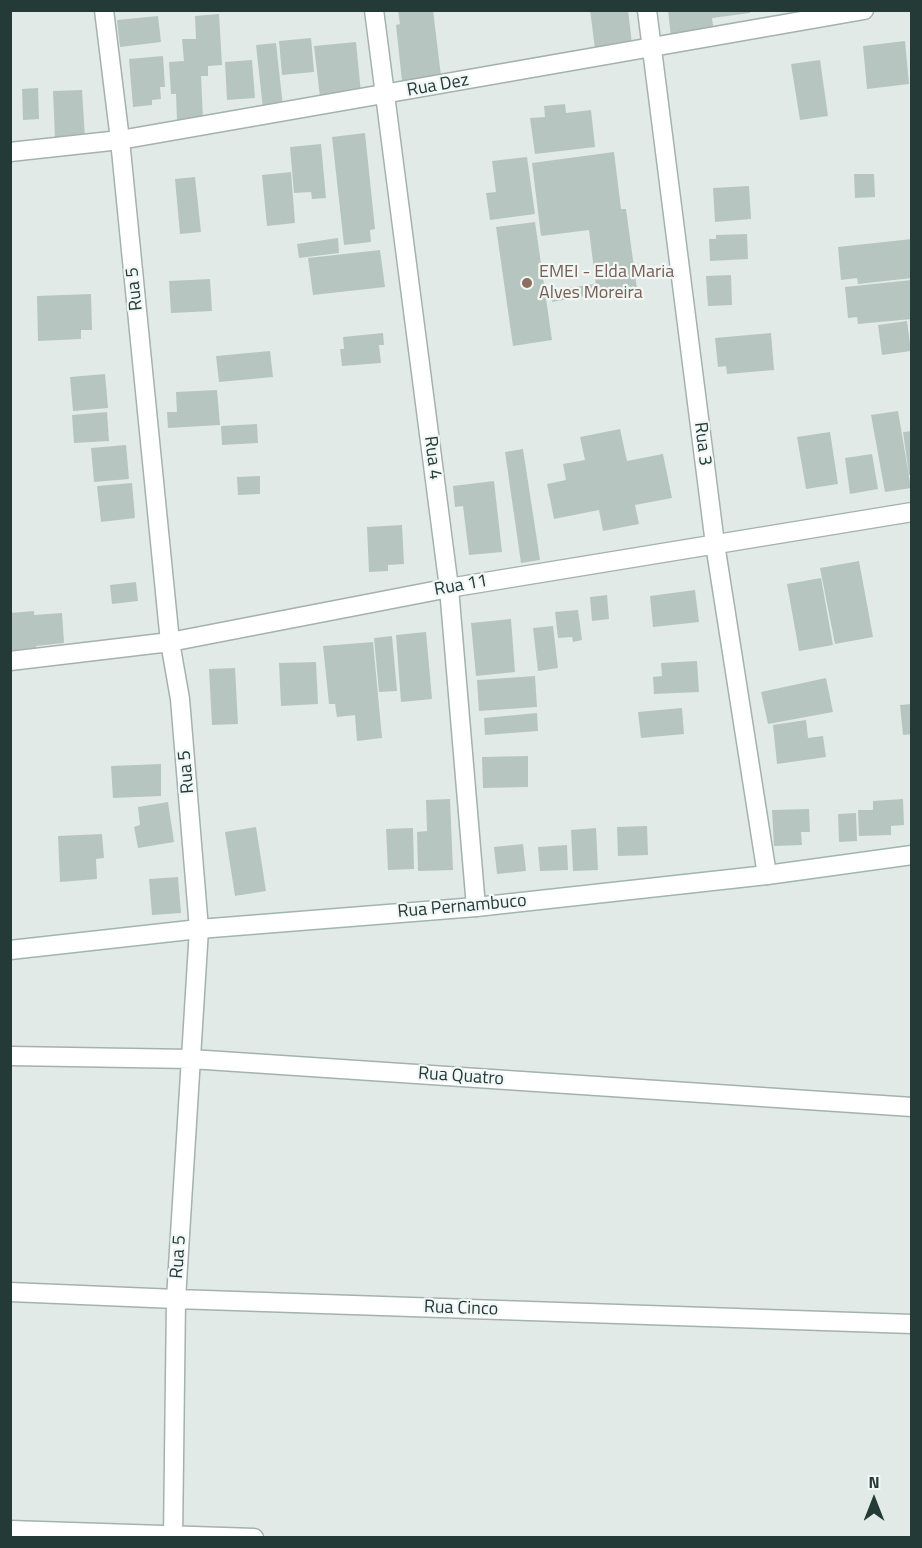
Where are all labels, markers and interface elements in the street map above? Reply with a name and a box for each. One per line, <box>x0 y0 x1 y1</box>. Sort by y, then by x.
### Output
street label: Rua Dez <box>405 70 471 102</box>
place label: EMEI - Elda Maria Alves Moreira <box>539 262 674 304</box>
street label: Rua 5 <box>122 266 148 312</box>
marker: EMEI - Elda Maria Alves Moreira <box>520 276 534 290</box>
street label: Rua 3 <box>689 421 715 467</box>
street label: Rua 4 <box>419 435 445 481</box>
street label: Rua 11 <box>433 571 489 601</box>
street label: Rua 5 <box>174 749 200 795</box>
street label: Rua Pernambuco <box>397 891 527 923</box>
street label: Rua Quatro <box>417 1063 505 1091</box>
street label: Rua 5 <box>167 1234 191 1280</box>
street label: Rua Cinco <box>424 1297 498 1321</box>
north arrow <box>844 1470 904 1530</box>
text: N <box>868 1470 880 1494</box>

